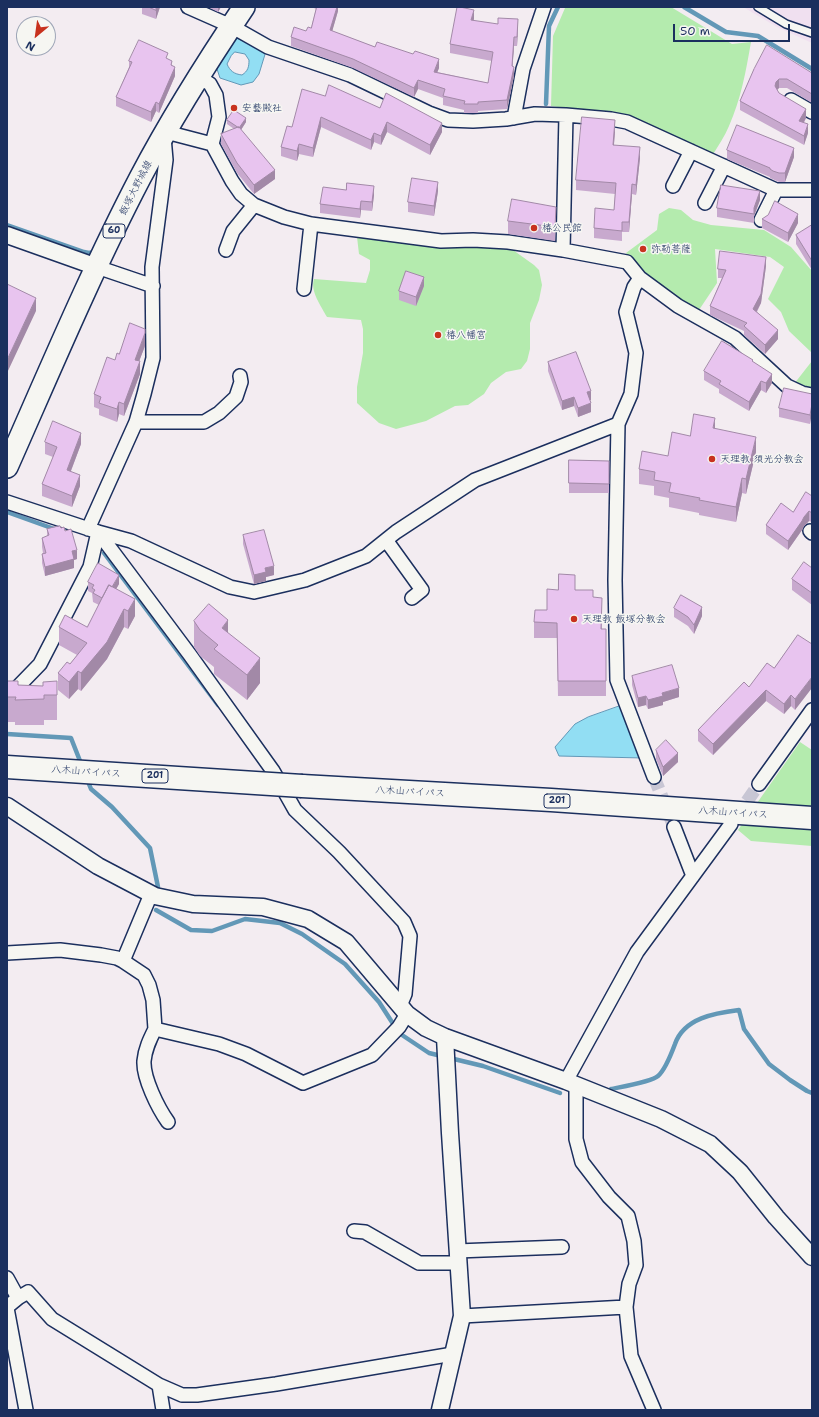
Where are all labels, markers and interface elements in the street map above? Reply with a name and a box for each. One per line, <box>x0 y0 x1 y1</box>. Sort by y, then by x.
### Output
north arrow <box>16 16 56 56</box>
scale bar <box>675 16 792 42</box>
text: 50 m <box>680 23 710 39</box>
text: N <box>23 37 38 55</box>
place label: 安藝殿社 <box>242 102 282 114</box>
marker: 安藝殿社 <box>229 103 239 113</box>
street label: 飯塚大野城線 <box>117 159 155 217</box>
place label: 椿公民館 <box>542 222 582 234</box>
marker: 椿公民館 <box>529 223 539 233</box>
road number: 60 <box>103 224 125 238</box>
place label: 弥勒菩薩 <box>651 243 691 255</box>
marker: 弥勒菩薩 <box>638 244 648 254</box>
place label: 椿八幡宮 <box>446 329 486 341</box>
marker: 椿八幡宮 <box>433 330 443 340</box>
place label: 天理教 須光分教会 <box>720 453 803 465</box>
marker: 天理教 須光分教会 <box>707 454 717 464</box>
place label: 天理教 飯塚分教会 <box>582 613 665 625</box>
marker: 天理教 飯塚分教会 <box>569 614 579 624</box>
street label: 八木山バイパス <box>51 764 121 780</box>
road number: 201 <box>142 769 168 783</box>
street label: 八木山バイパス <box>375 784 445 800</box>
road number: 201 <box>544 794 570 808</box>
street label: 八木山バイパス <box>698 805 768 821</box>

